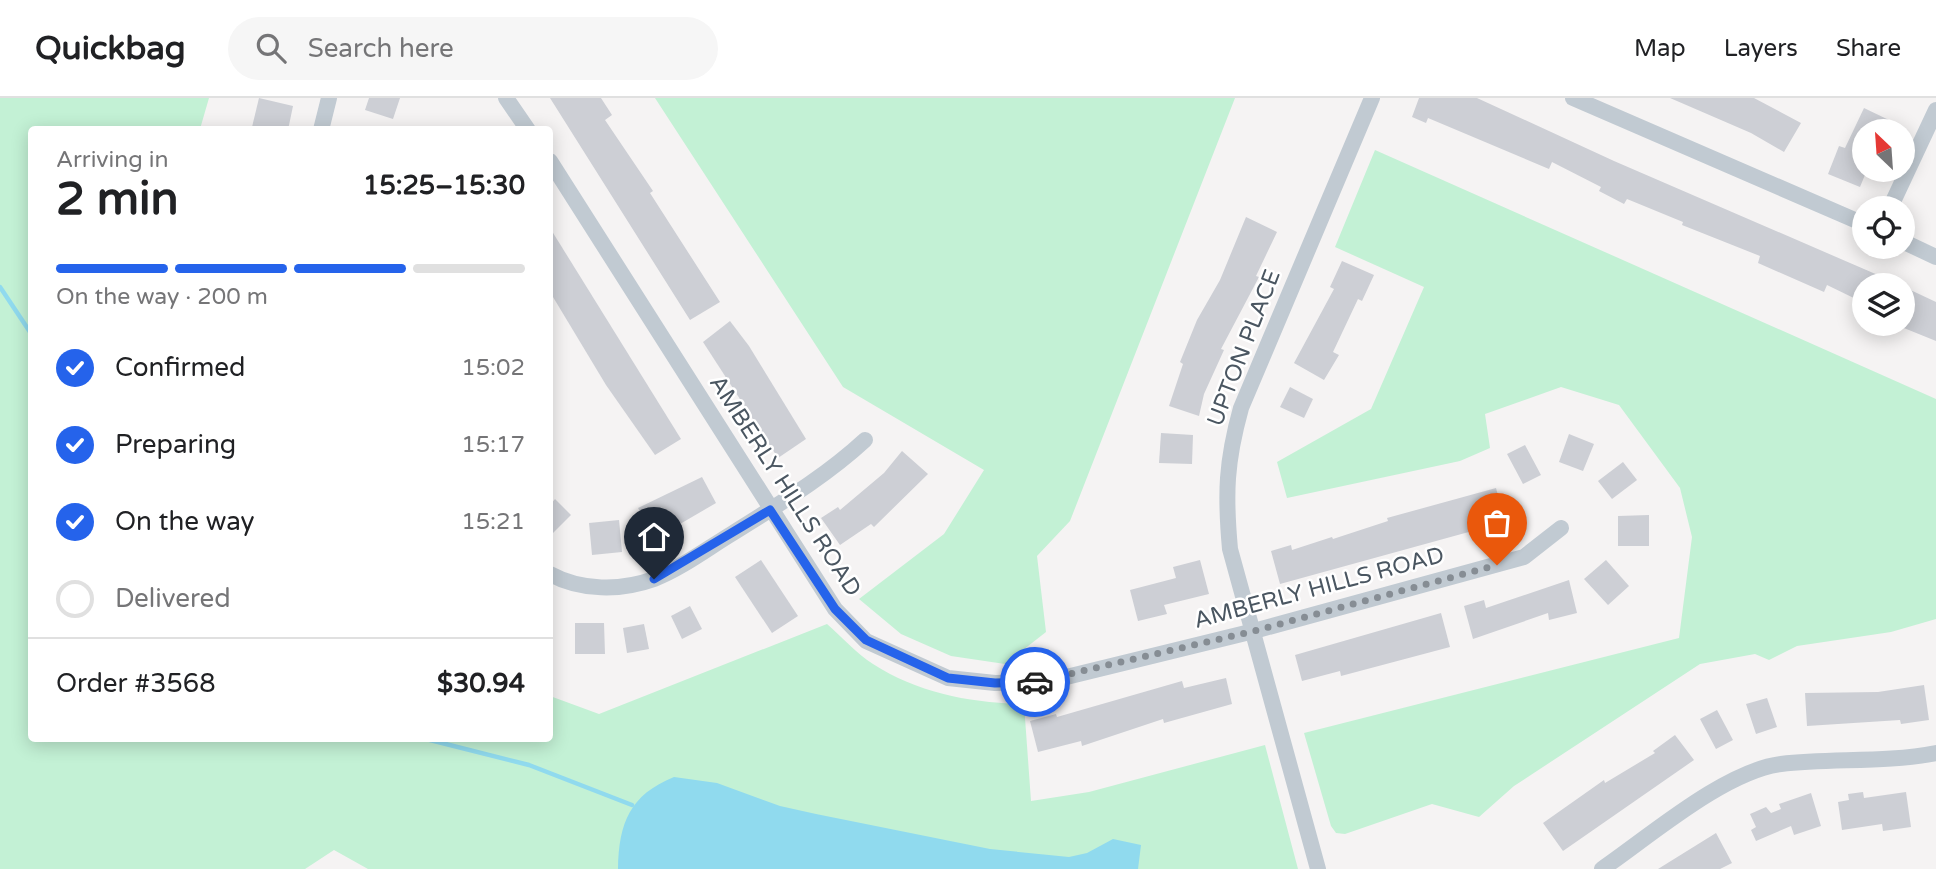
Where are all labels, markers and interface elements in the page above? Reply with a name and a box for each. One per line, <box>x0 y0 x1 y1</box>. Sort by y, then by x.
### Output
search box <box>228 17 718 80</box>
text: Quickbag <box>35 29 186 68</box>
icon: search <box>252 29 290 67</box>
text: Search here <box>308 33 454 64</box>
text: Map <box>1634 34 1686 63</box>
text: Layers <box>1724 34 1798 63</box>
text: Share <box>1836 34 1901 63</box>
north arrow <box>1852 119 1914 182</box>
map controls <box>1852 119 1915 336</box>
text: Arriving in <box>56 146 169 174</box>
text: 15:25–15:30 <box>363 170 525 201</box>
text: 2 min <box>56 172 179 227</box>
button: locate <box>1852 196 1915 259</box>
street label: UPTON PLACE <box>1201 266 1287 430</box>
button: layers <box>1852 273 1915 336</box>
text: On the way · 200 m <box>56 283 268 311</box>
icon: check <box>56 349 94 387</box>
text: Confirmed <box>115 352 245 383</box>
text: 15:02 <box>461 354 525 382</box>
street label: AMBERLY HILLS ROAD <box>703 370 867 602</box>
icon: check <box>56 426 94 464</box>
text: Preparing <box>115 429 236 460</box>
text: 15:17 <box>461 431 525 459</box>
pin <box>1467 493 1527 565</box>
icon: check <box>56 503 94 541</box>
icon: bag <box>1478 504 1516 542</box>
text: On the way <box>115 506 255 537</box>
pin <box>624 507 684 579</box>
text: 15:21 <box>461 508 525 536</box>
icon: home <box>635 518 673 556</box>
street label: AMBERLY HILLS ROAD <box>1191 541 1447 635</box>
text: Delivered <box>115 583 231 614</box>
courier <box>1000 647 1070 717</box>
icon: car <box>1016 663 1054 701</box>
text: Order #3568 <box>56 668 216 699</box>
text: $30.94 <box>437 668 525 699</box>

